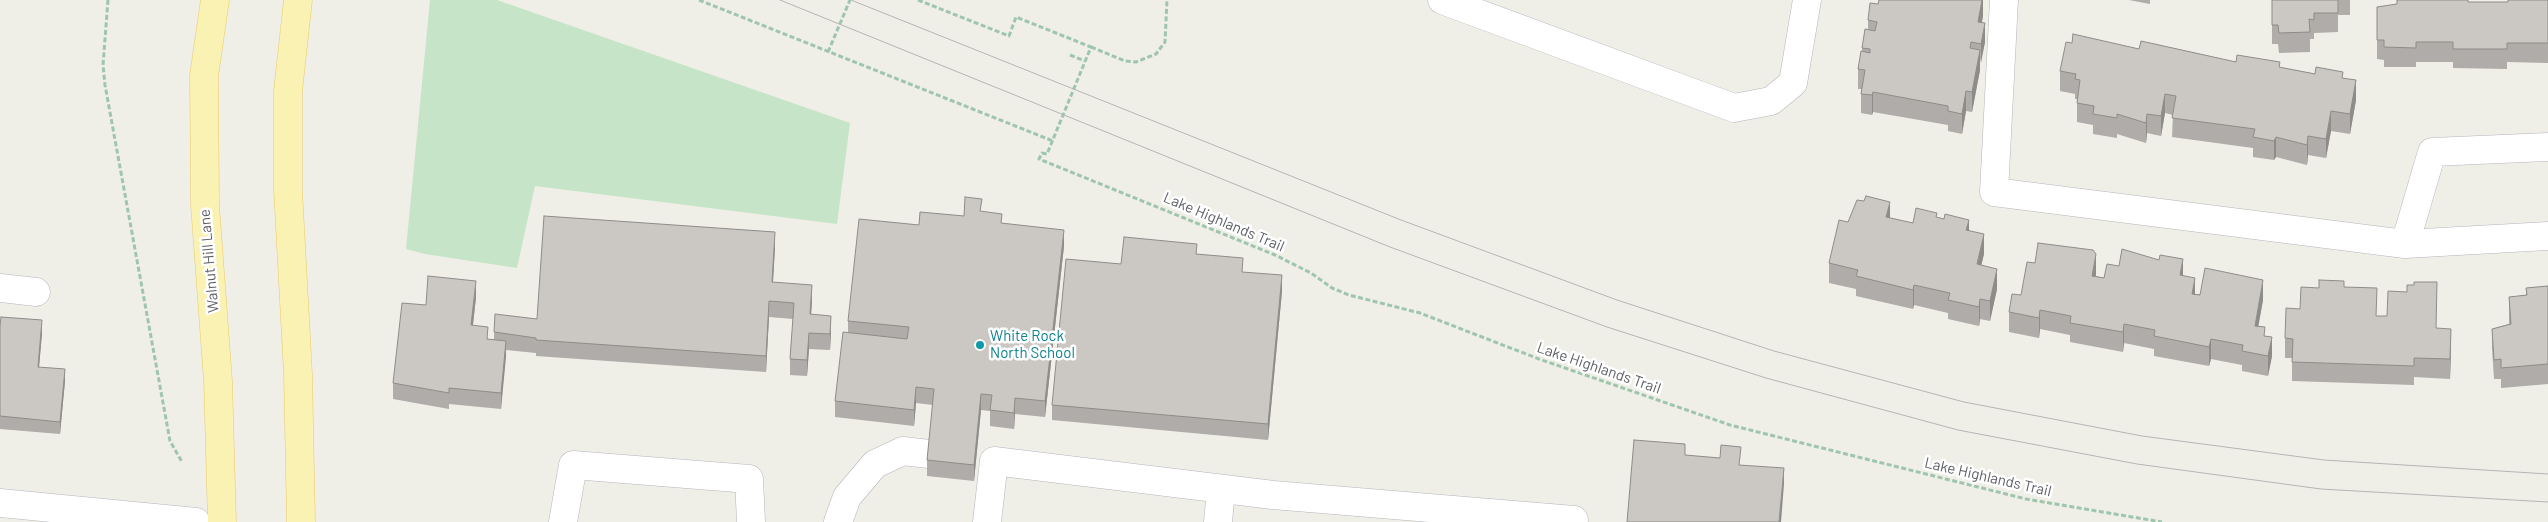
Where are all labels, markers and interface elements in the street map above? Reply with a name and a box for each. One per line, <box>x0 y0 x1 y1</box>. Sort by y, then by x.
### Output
street label: Lake Highlands Trail <box>1161 188 1287 256</box>
street label: Walnut Hill Lane <box>196 208 222 314</box>
place label: White Rock North School <box>990 327 1075 362</box>
street label: Lake Highlands Trail <box>1535 338 1663 398</box>
marker: White Rock North School <box>974 339 986 351</box>
street label: Lake Highlands Trail <box>1923 454 2053 500</box>

